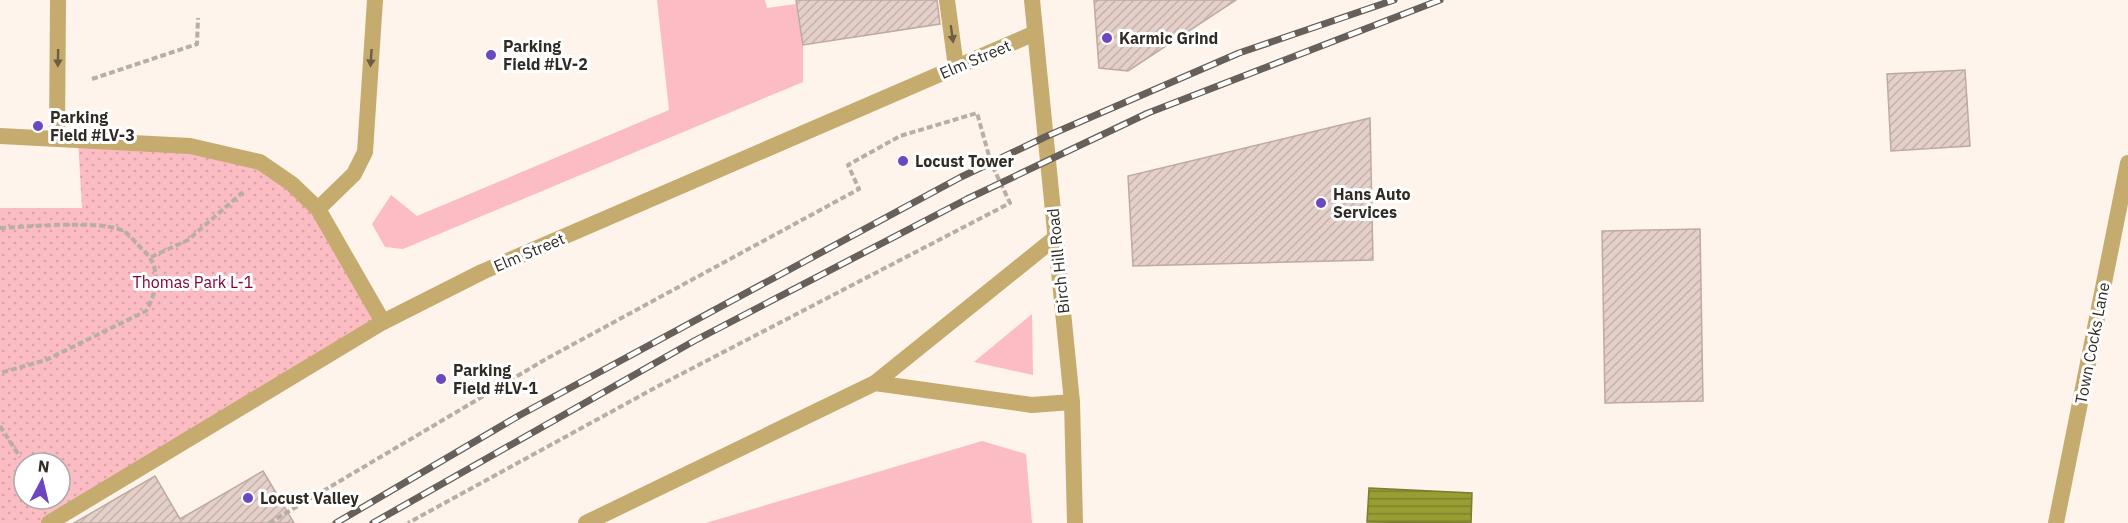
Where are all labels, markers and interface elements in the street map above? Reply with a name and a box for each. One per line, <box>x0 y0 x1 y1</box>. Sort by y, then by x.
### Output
one-way arrow <box>947 24 956 43</box>
place label: Karmic Grind <box>1119 28 1218 48</box>
marker: Karmic Grind <box>1100 31 1114 45</box>
street label: Elm Street <box>936 35 1014 83</box>
place label: Parking Field #LV-2 <box>503 36 588 74</box>
marker: Parking Field #LV-2 <box>484 48 498 62</box>
one-way arrow <box>53 49 62 68</box>
one-way arrow <box>366 49 376 68</box>
place label: Parking Field #LV-3 <box>50 107 135 145</box>
marker: Parking Field #LV-3 <box>31 119 45 133</box>
place label: Locust Tower <box>915 151 1014 171</box>
marker: Locust Tower <box>896 154 910 168</box>
place label: Hans Auto Services <box>1333 184 1411 222</box>
marker: Hans Auto Services <box>1314 196 1328 210</box>
street label: Birch Hill Road <box>1043 207 1073 315</box>
street label: Elm Street <box>490 228 568 276</box>
park label: Thomas Park L-1 <box>133 272 253 292</box>
street label: Town Cocks Lane <box>2070 280 2114 405</box>
place label: Parking Field #LV-1 <box>453 360 538 398</box>
marker: Parking Field #LV-1 <box>434 372 448 386</box>
north arrow <box>12 451 72 511</box>
text: N <box>37 455 51 477</box>
place label: Locust Valley <box>260 488 359 508</box>
marker: Locust Valley <box>241 491 255 505</box>

